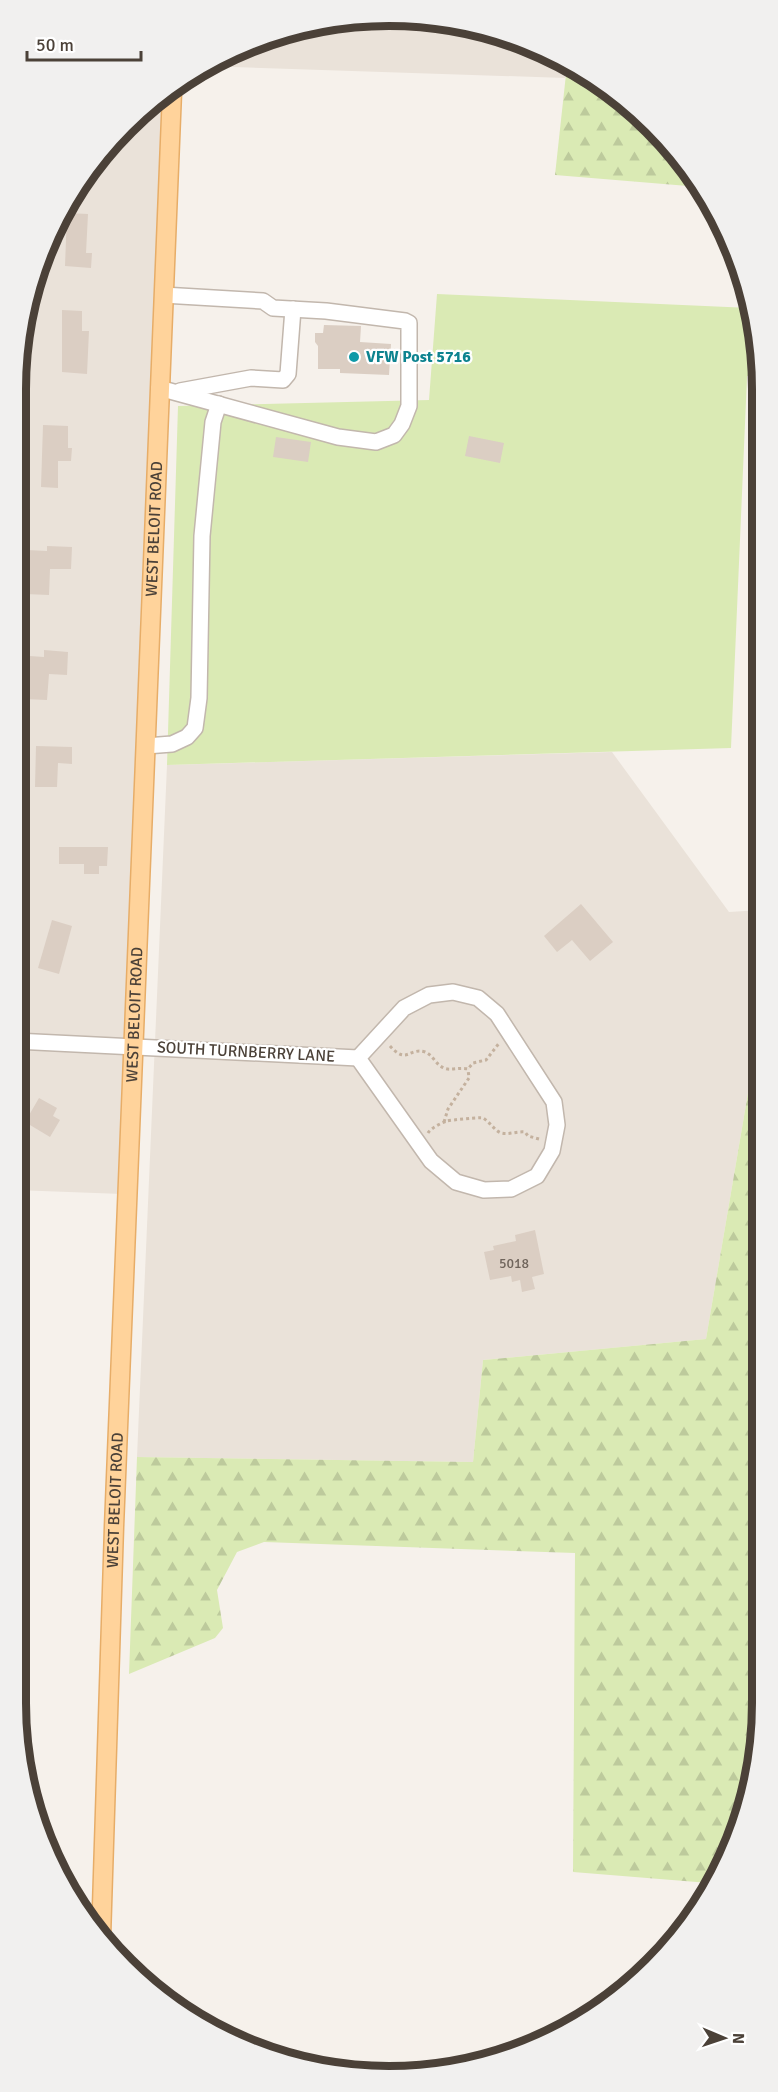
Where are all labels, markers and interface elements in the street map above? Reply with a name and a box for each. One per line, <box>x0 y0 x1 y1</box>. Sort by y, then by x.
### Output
scale bar <box>27 24 141 62</box>
text: 50 m <box>36 34 74 56</box>
place label: VFW Post 5716 <box>366 347 471 367</box>
marker: VFW Post 5716 <box>347 350 361 364</box>
street label: WEST BELOIT ROAD <box>142 461 167 597</box>
street label: WEST BELOIT ROAD <box>122 946 147 1083</box>
street label: SOUTH TURNBERRY LANE <box>156 1037 336 1067</box>
house number: 5018 <box>499 1255 529 1272</box>
street label: WEST BELOIT ROAD <box>103 1432 128 1568</box>
north arrow <box>694 2008 754 2068</box>
text: N <box>728 2033 748 2044</box>

